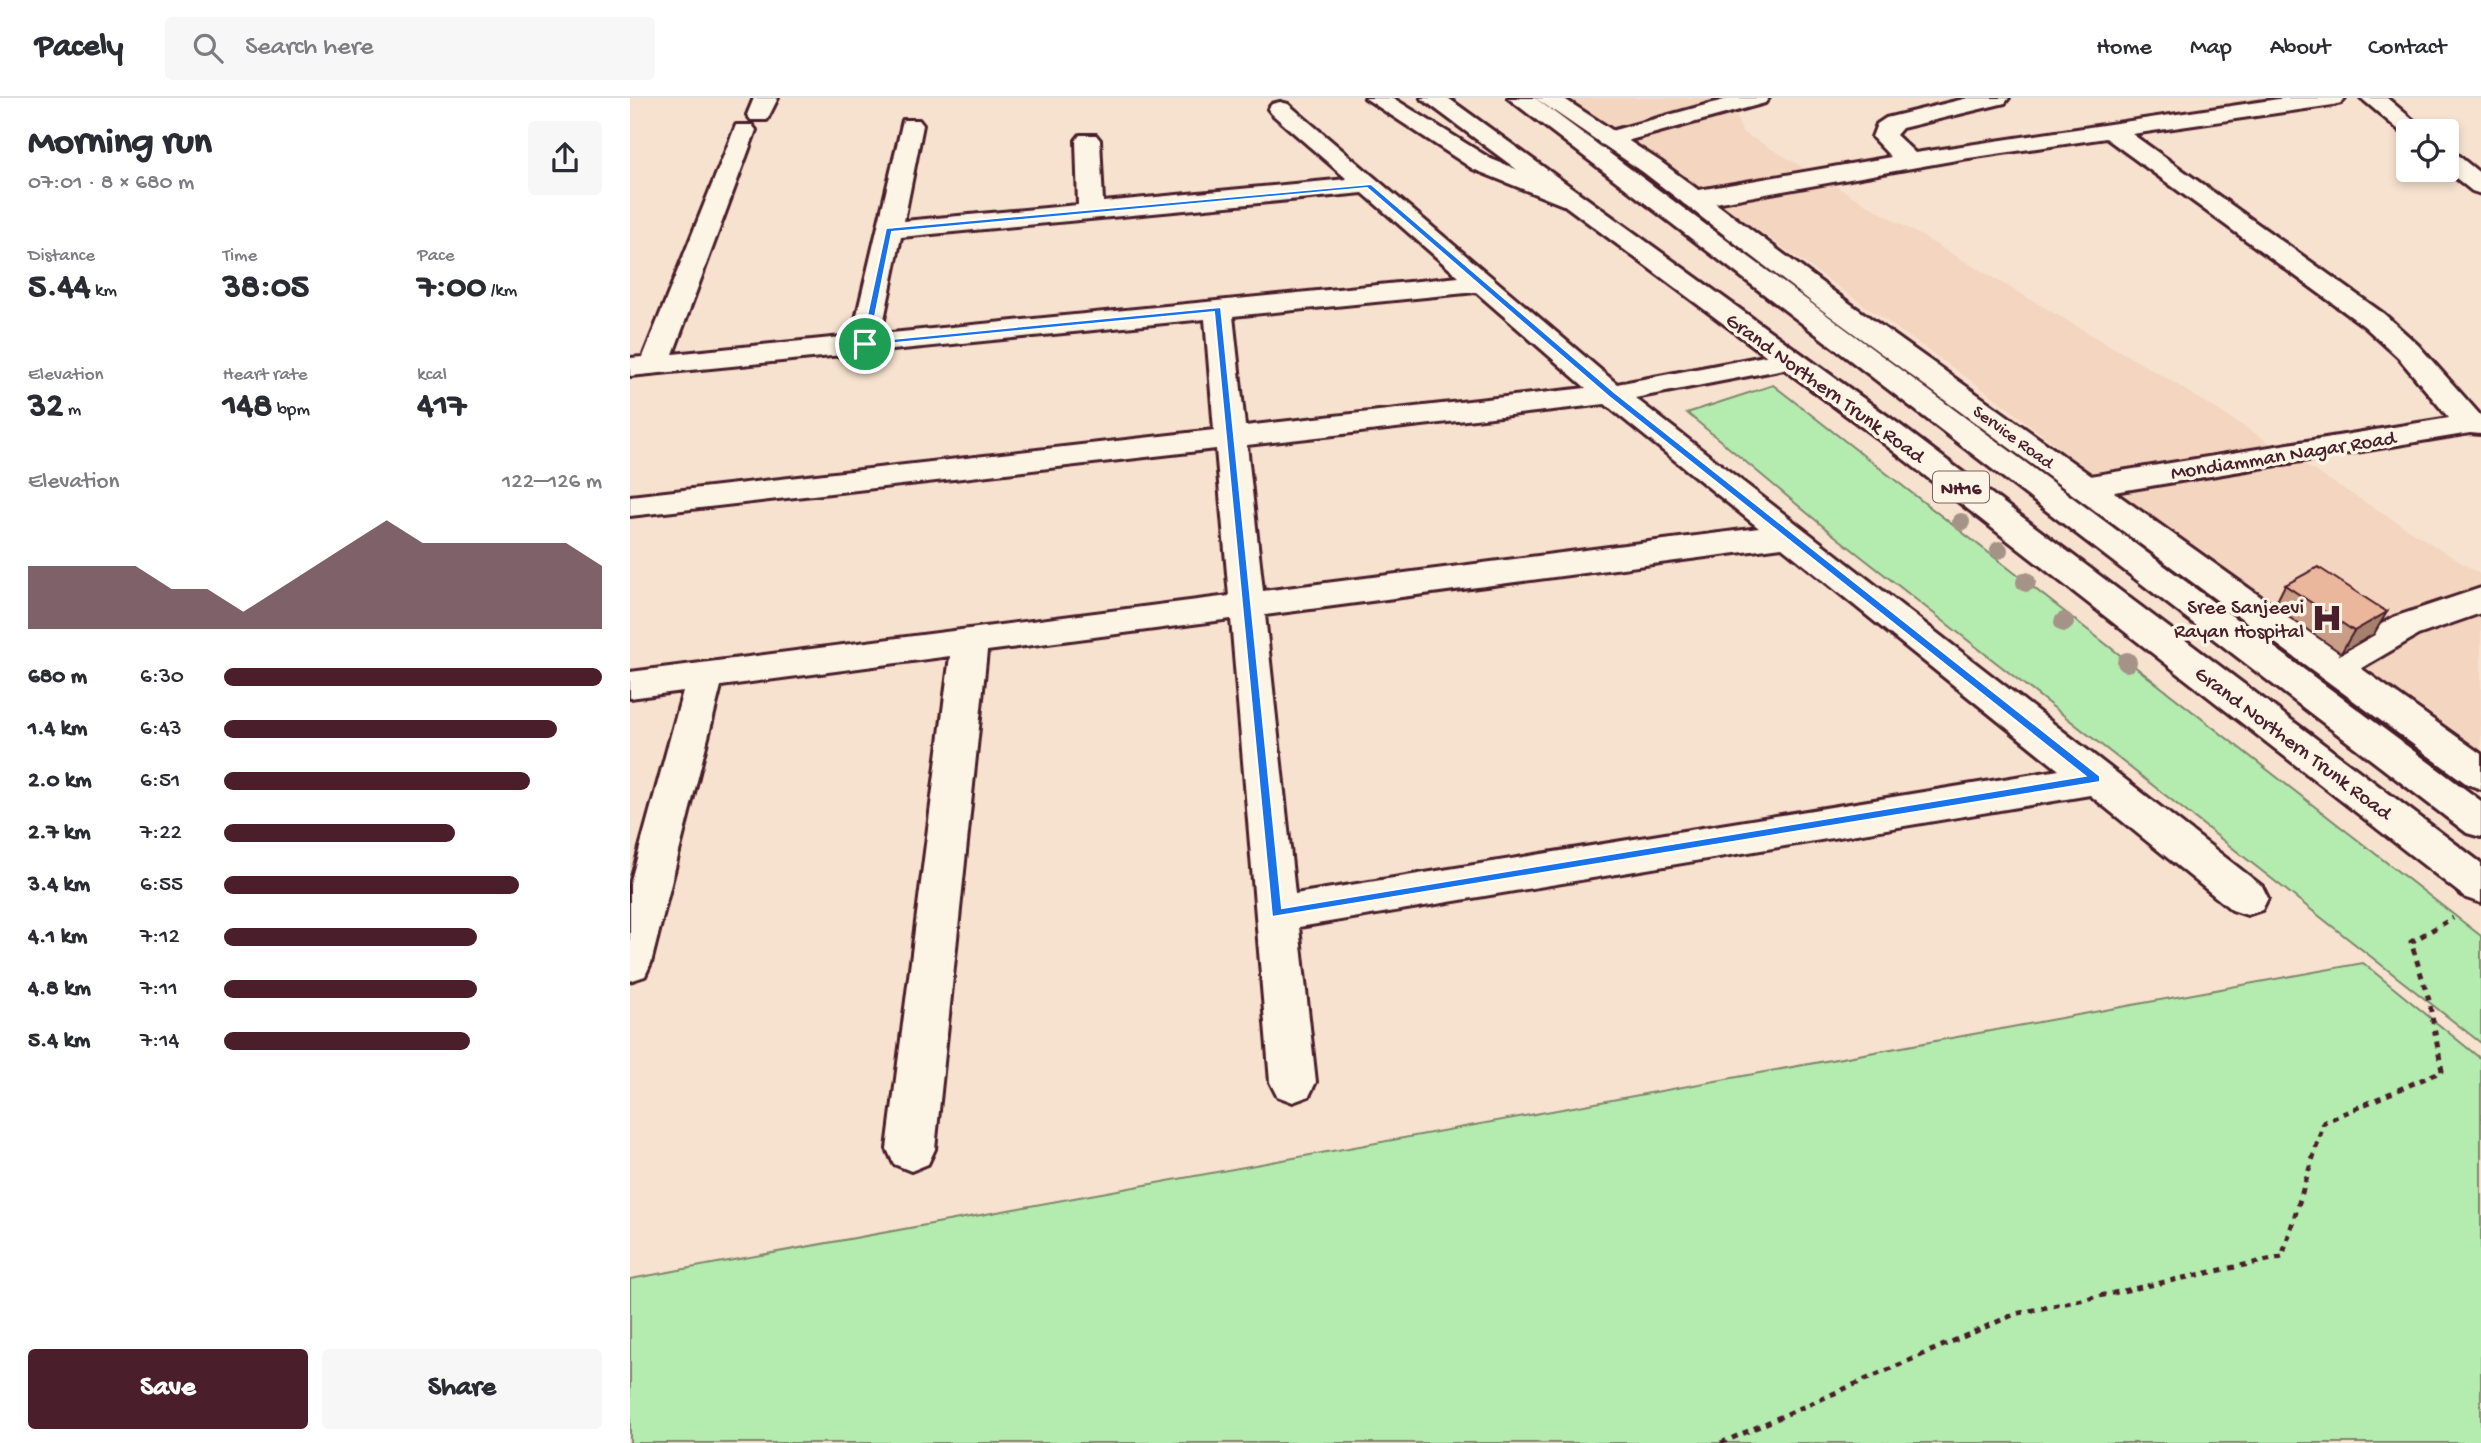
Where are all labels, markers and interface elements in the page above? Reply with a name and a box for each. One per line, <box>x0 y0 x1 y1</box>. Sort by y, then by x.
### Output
search box <box>165 17 655 80</box>
text: Pacely <box>35 29 123 67</box>
icon: search <box>189 29 227 67</box>
text: Search here <box>245 33 373 64</box>
text: Home <box>2096 34 2152 63</box>
text: Map <box>2190 34 2232 63</box>
text: About <box>2270 34 2330 63</box>
text: Contact <box>2368 34 2446 63</box>
map controls <box>2396 119 2459 182</box>
button: locate <box>2396 119 2459 182</box>
button: share <box>528 121 602 195</box>
text: Morning run <box>28 122 212 166</box>
text: 07:01 · 8 × 680 m <box>28 170 194 197</box>
text: Distance <box>28 245 95 268</box>
text: Time <box>223 245 257 268</box>
text: Pace <box>417 245 455 268</box>
text: 5.44 <box>28 268 91 309</box>
text: 38:05 <box>223 268 309 309</box>
text: 7:00 <box>417 268 486 309</box>
text: km <box>91 280 117 303</box>
text: /km <box>486 280 517 303</box>
street label: Grand Northern Trunk Road <box>1719 309 1930 472</box>
pin <box>835 314 895 374</box>
icon: arrive <box>846 325 884 363</box>
text: Elevation <box>28 364 104 387</box>
text: Heart rate <box>223 364 308 387</box>
text: kcal <box>417 364 447 387</box>
text: 32 <box>28 387 63 428</box>
text: 148 <box>223 387 273 428</box>
text: 417 <box>417 387 466 428</box>
text: m <box>63 399 81 422</box>
text: bpm <box>273 399 310 422</box>
street label: Service Road <box>1968 402 2058 475</box>
street label: Mondiamman Nagar Road <box>2169 427 2400 488</box>
text: Elevation <box>28 469 119 496</box>
text: 122–126 m <box>502 469 602 496</box>
road number: NH16 <box>1933 472 1989 502</box>
place label: Sree Sanjeevi Rayan Hospital <box>2174 597 2304 646</box>
hospital icon: Sree Sanjeevi Rayan Hospital <box>2310 601 2344 635</box>
street label: Grand Northern Trunk Road <box>2188 663 2397 828</box>
text: 680 m <box>28 664 87 691</box>
text: 6:30 <box>140 664 184 691</box>
text: 1.4 km <box>28 716 87 743</box>
text: 6:43 <box>140 716 182 743</box>
text: 2.0 km <box>28 768 92 795</box>
text: 6:51 <box>140 768 180 795</box>
text: 2.7 km <box>28 820 91 847</box>
text: 7:22 <box>140 820 182 847</box>
text: 3.4 km <box>28 872 90 899</box>
text: 6:55 <box>140 872 183 899</box>
text: 4.1 km <box>28 924 87 951</box>
text: 7:12 <box>140 924 180 951</box>
text: 4.8 km <box>28 976 91 1003</box>
text: 7:11 <box>140 976 178 1003</box>
text: 5.4 km <box>28 1028 90 1055</box>
text: 7:14 <box>140 1028 179 1055</box>
button: Save <box>28 1349 308 1429</box>
button: Share <box>322 1349 602 1429</box>

